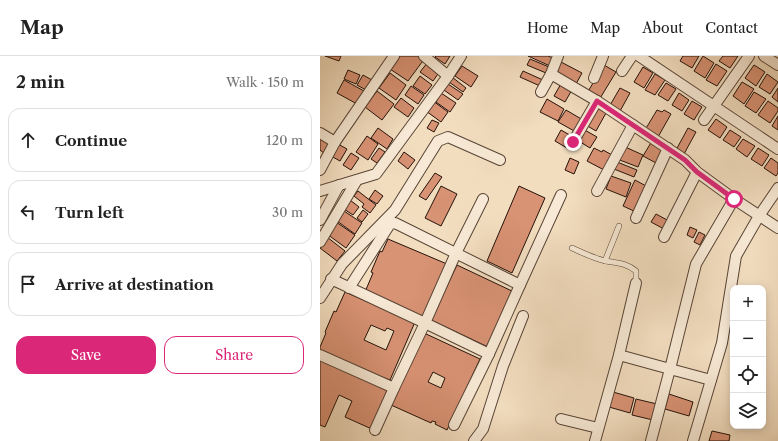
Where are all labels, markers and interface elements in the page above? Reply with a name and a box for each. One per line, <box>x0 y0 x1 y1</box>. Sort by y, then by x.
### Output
text: Map <box>20 16 64 39</box>
text: Home <box>527 19 568 37</box>
text: Map <box>590 19 620 37</box>
text: About <box>642 19 683 37</box>
text: Contact <box>705 19 758 37</box>
text: 2 min <box>16 72 65 92</box>
text: Walk · 150 m <box>226 74 304 90</box>
icon: ahead <box>17 129 39 151</box>
text: Continue <box>55 131 127 150</box>
text: 120 m <box>266 132 303 148</box>
route end <box>564 133 582 151</box>
route start <box>725 190 743 208</box>
icon: left <box>17 201 39 223</box>
text: Turn left <box>55 203 124 222</box>
text: 30 m <box>272 204 303 220</box>
icon: arrive <box>17 273 39 295</box>
text: Arrive at destination <box>55 275 214 294</box>
map controls <box>730 285 766 429</box>
button: + <box>730 285 766 321</box>
button: − <box>730 321 766 357</box>
button: Save <box>16 336 156 374</box>
button: Share <box>164 336 304 374</box>
button: locate <box>730 357 766 393</box>
button: layers <box>730 393 766 429</box>

